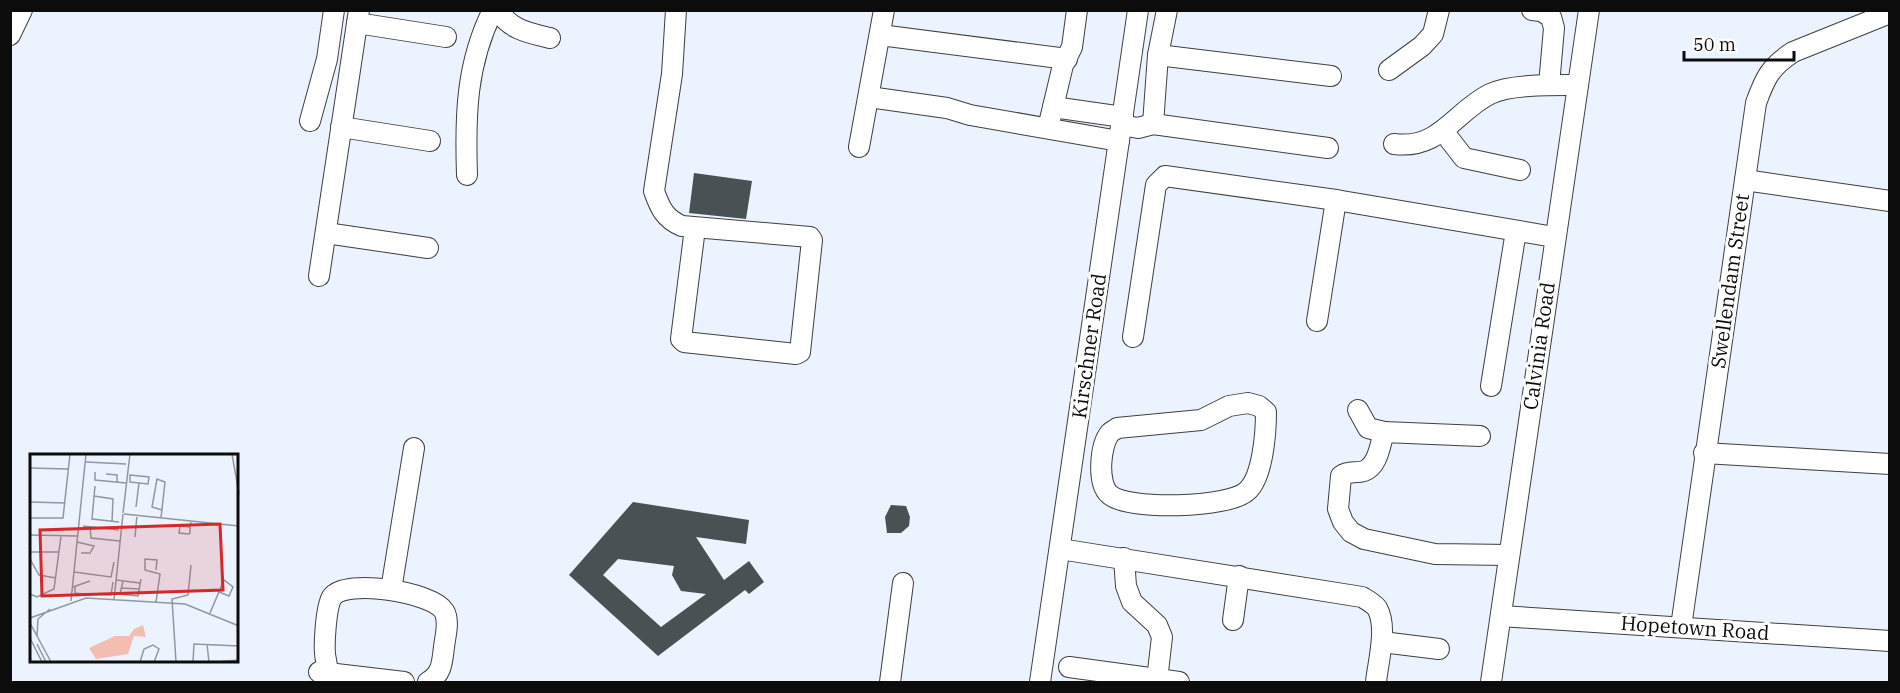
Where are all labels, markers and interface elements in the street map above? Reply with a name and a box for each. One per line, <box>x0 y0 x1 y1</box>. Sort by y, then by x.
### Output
scale bar <box>1684 24 1794 62</box>
text: 50 m <box>1693 33 1736 56</box>
street label: Swellendam Street <box>1704 192 1755 370</box>
street label: Kirschner Road <box>1065 271 1112 420</box>
street label: Calvinia Road <box>1516 280 1561 412</box>
inset map <box>30 454 238 663</box>
street label: Hopetown Road <box>1620 609 1770 646</box>

